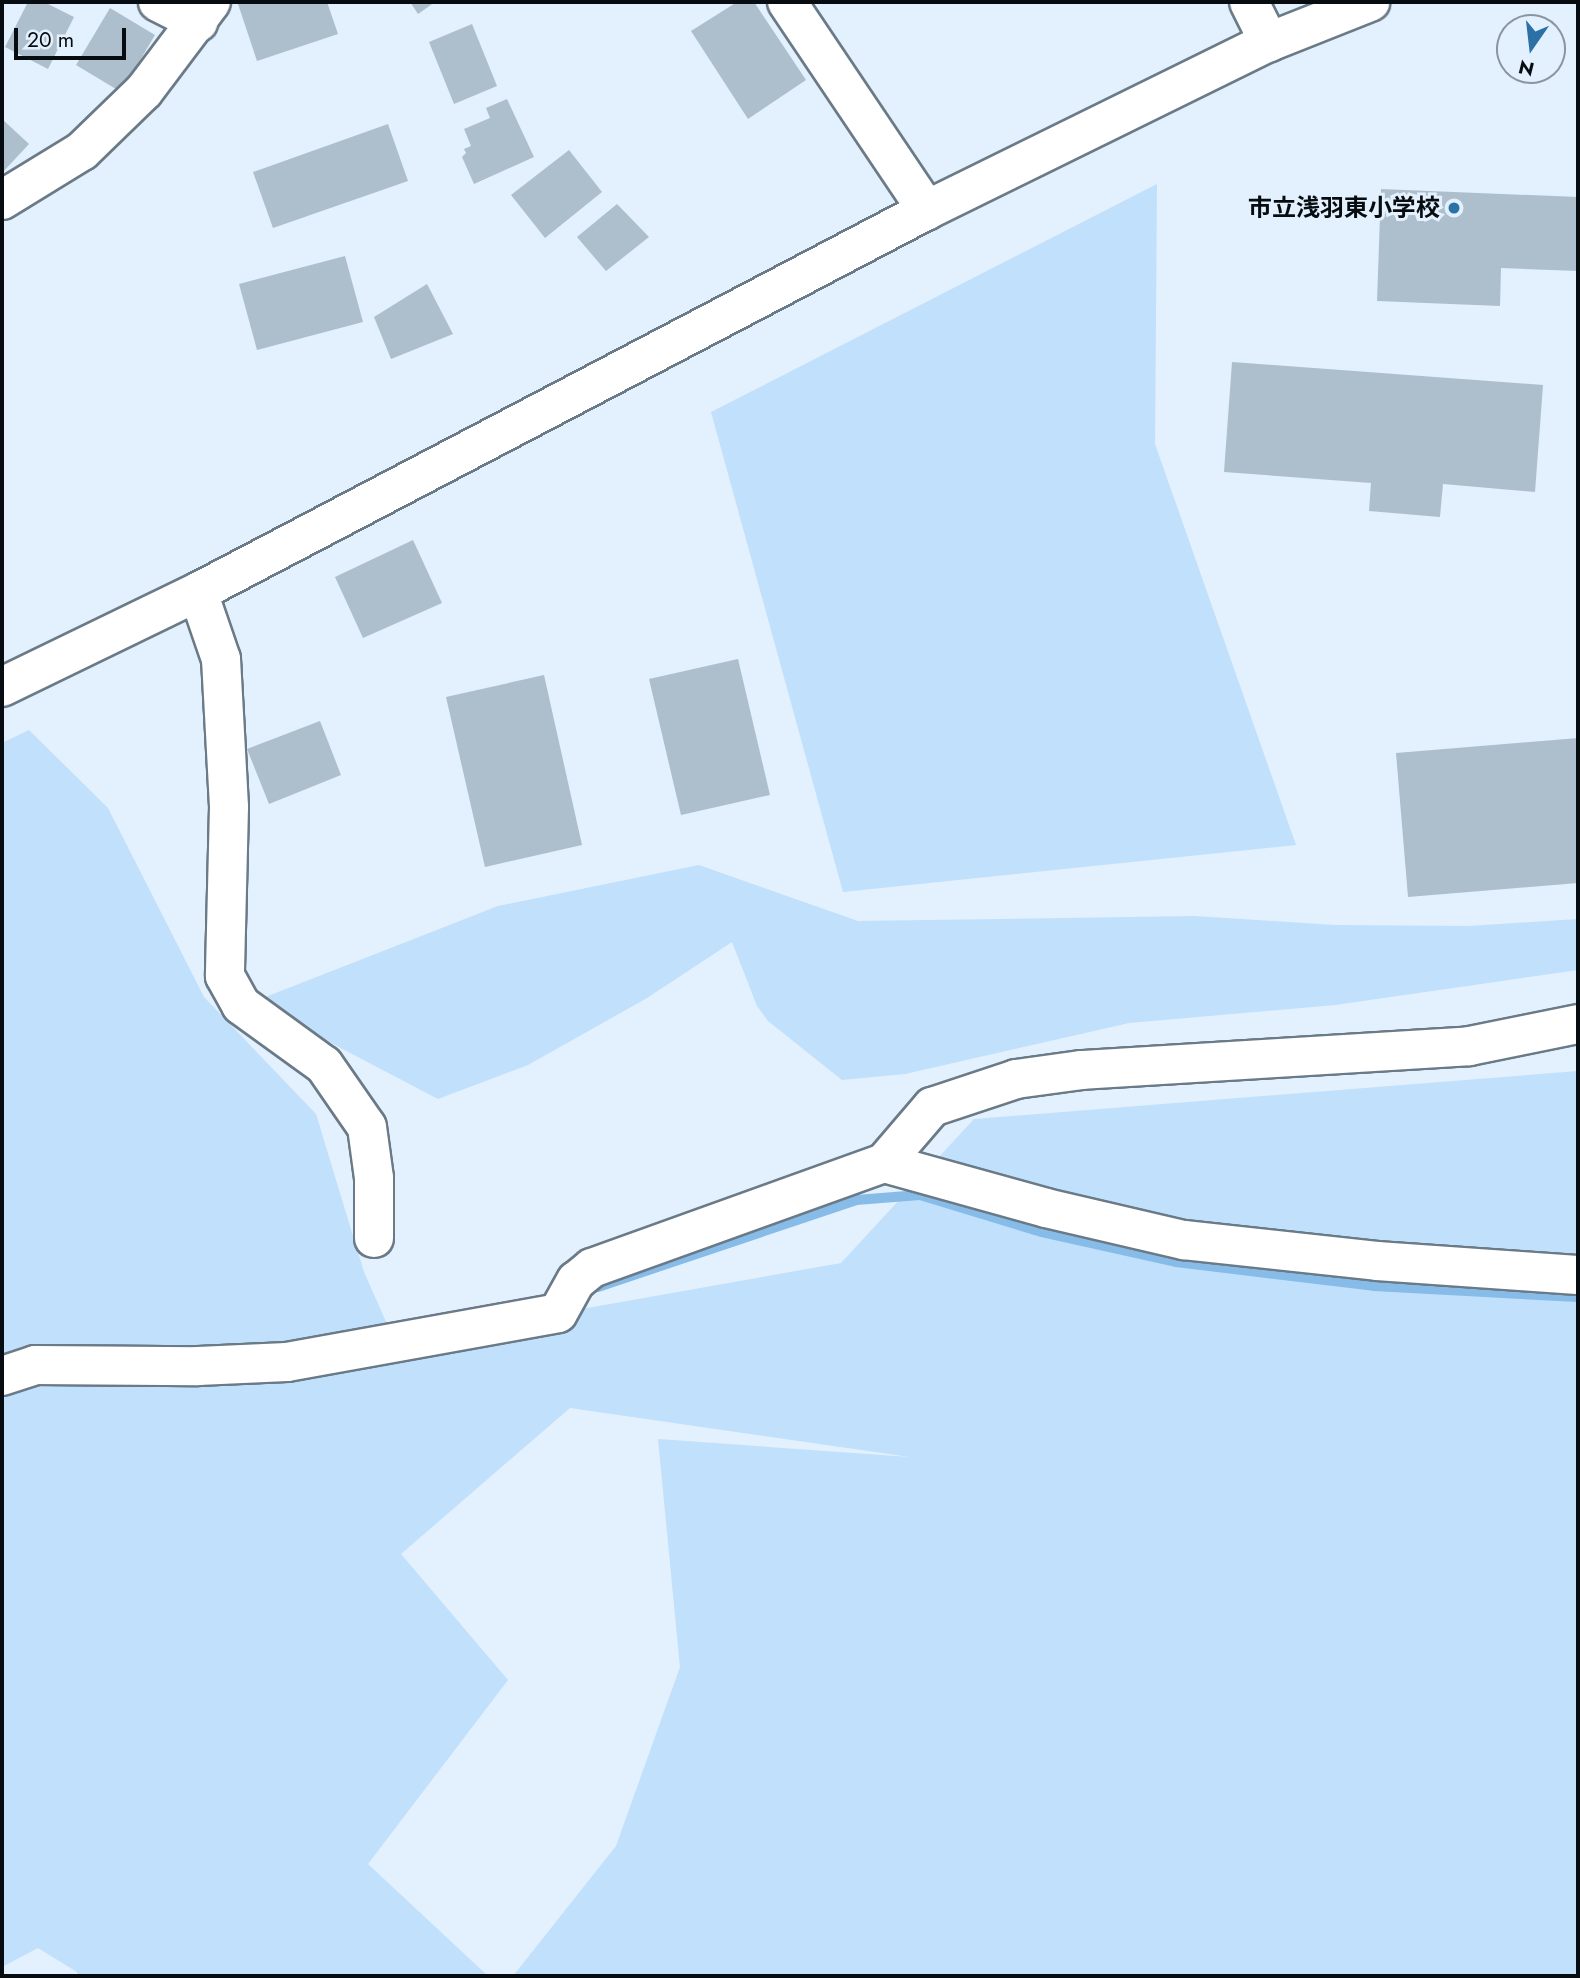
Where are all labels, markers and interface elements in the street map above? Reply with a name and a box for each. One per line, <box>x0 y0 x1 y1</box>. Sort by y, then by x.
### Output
scale bar <box>18 14 130 58</box>
north arrow <box>1496 14 1566 84</box>
text: 20 m <box>27 25 74 55</box>
text: N <box>1516 53 1537 83</box>
place label: 市立浅羽東小学校 <box>1248 194 1440 222</box>
marker: 市立浅羽東小学校 <box>1446 200 1462 216</box>

